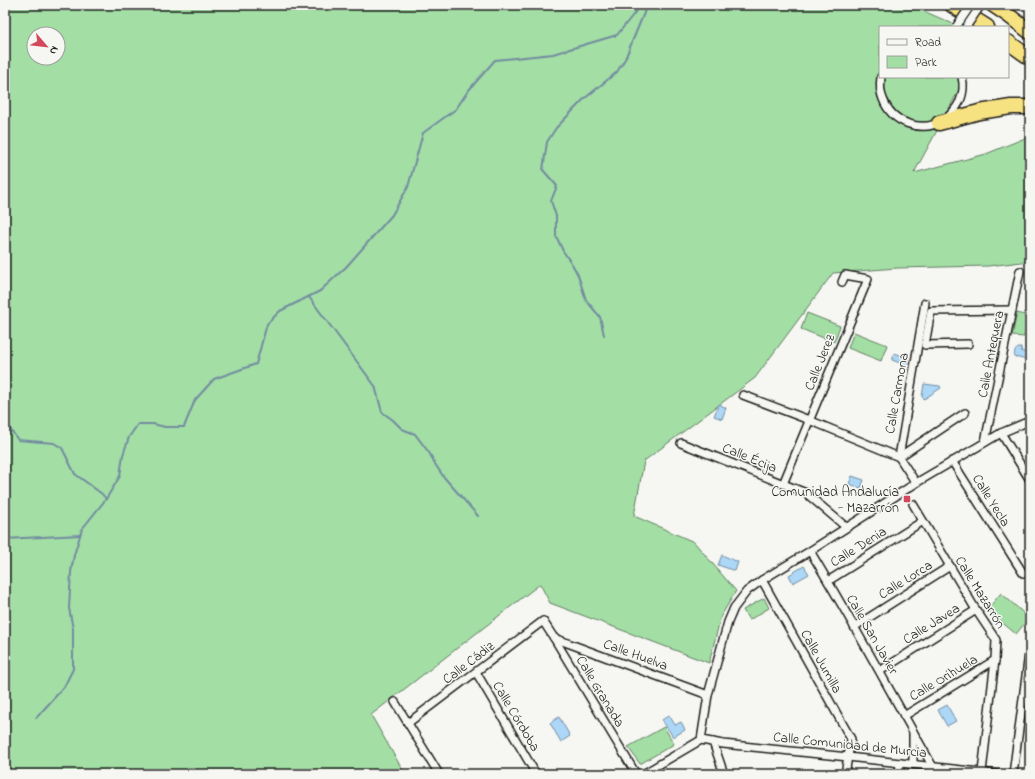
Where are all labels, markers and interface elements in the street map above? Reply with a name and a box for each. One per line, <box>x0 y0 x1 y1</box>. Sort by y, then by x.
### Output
north arrow <box>26 26 66 66</box>
legend <box>879 26 1009 78</box>
text: Road <box>915 34 941 52</box>
text: N <box>45 43 63 57</box>
text: Park <box>915 54 937 72</box>
street label: Calle Antequera <box>973 309 1010 400</box>
street label: Calle Jerez <box>800 331 841 394</box>
street label: Calle Carmona <box>880 351 915 435</box>
street label: Calle Écija <box>719 438 780 479</box>
street label: Calle Yecla <box>966 470 1015 531</box>
place label: Comunidad Andalucía - Mazarrón <box>771 482 899 519</box>
marker: Comunidad Andalucía - Mazarrón <box>902 494 912 504</box>
street label: Calle Denia <box>826 522 891 573</box>
street label: Calle Mazarrón <box>949 552 1010 633</box>
street label: Calle Lorca <box>875 555 937 605</box>
street label: Calle San Javier <box>840 591 904 679</box>
street label: Calle Javea <box>899 598 964 650</box>
street label: Calle Jumilla <box>794 626 847 698</box>
street label: Calle Huelva <box>600 634 671 677</box>
street label: Calle Cádiz <box>438 636 500 690</box>
street label: Calle Orihuela <box>906 650 982 707</box>
street label: Calle Granada <box>570 652 629 732</box>
street label: Calle Córdoba <box>486 678 545 756</box>
street label: Calle Comunidad de Murcia <box>772 727 928 764</box>

